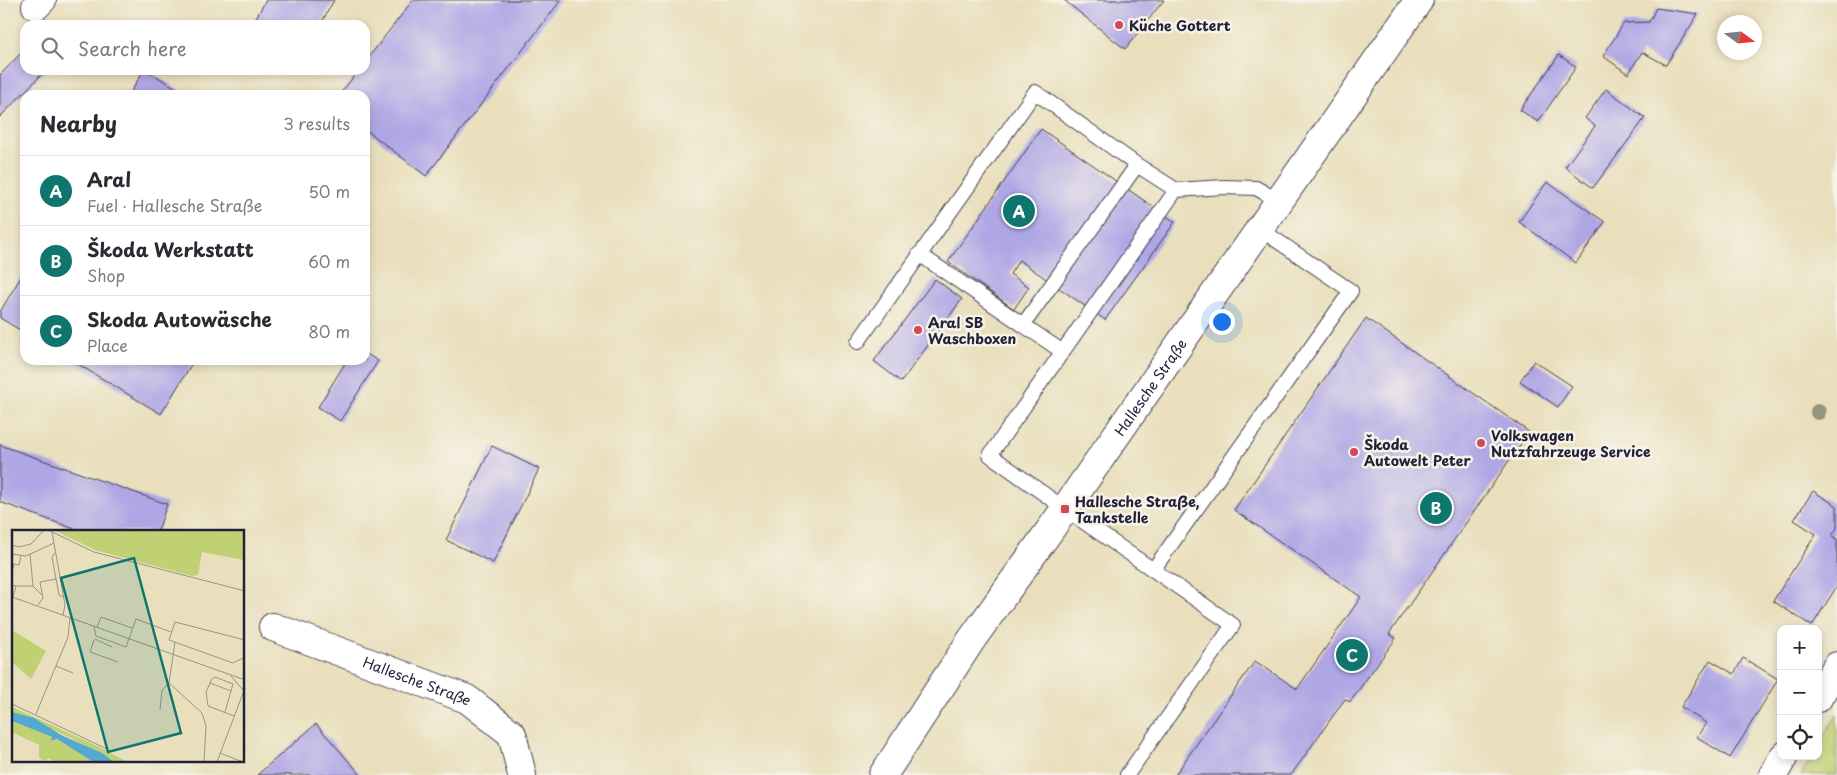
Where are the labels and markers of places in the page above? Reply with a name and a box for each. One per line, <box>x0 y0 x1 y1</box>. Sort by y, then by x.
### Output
place label: Küche Gottert <box>1129 15 1231 36</box>
marker: Küche Gottert <box>1113 19 1125 31</box>
pin: A <box>1003 192 1035 230</box>
place label: Aral SB Waschboxen <box>928 312 1016 349</box>
marker: Aral SB Waschboxen <box>912 324 924 336</box>
place label: Volkswagen Nutzfahrzeuge Service <box>1491 425 1651 462</box>
place label: Škoda Autowelt Peter <box>1364 434 1471 471</box>
marker: Volkswagen Nutzfahrzeuge Service <box>1475 437 1487 449</box>
marker: Škoda Autowelt Peter <box>1348 446 1360 458</box>
pin: B <box>1420 489 1452 527</box>
place label: Hallesche Straße, Tankstelle <box>1075 491 1200 528</box>
marker: Hallesche Straße, Tankstelle <box>1059 503 1071 515</box>
pin: C <box>1336 636 1368 674</box>

